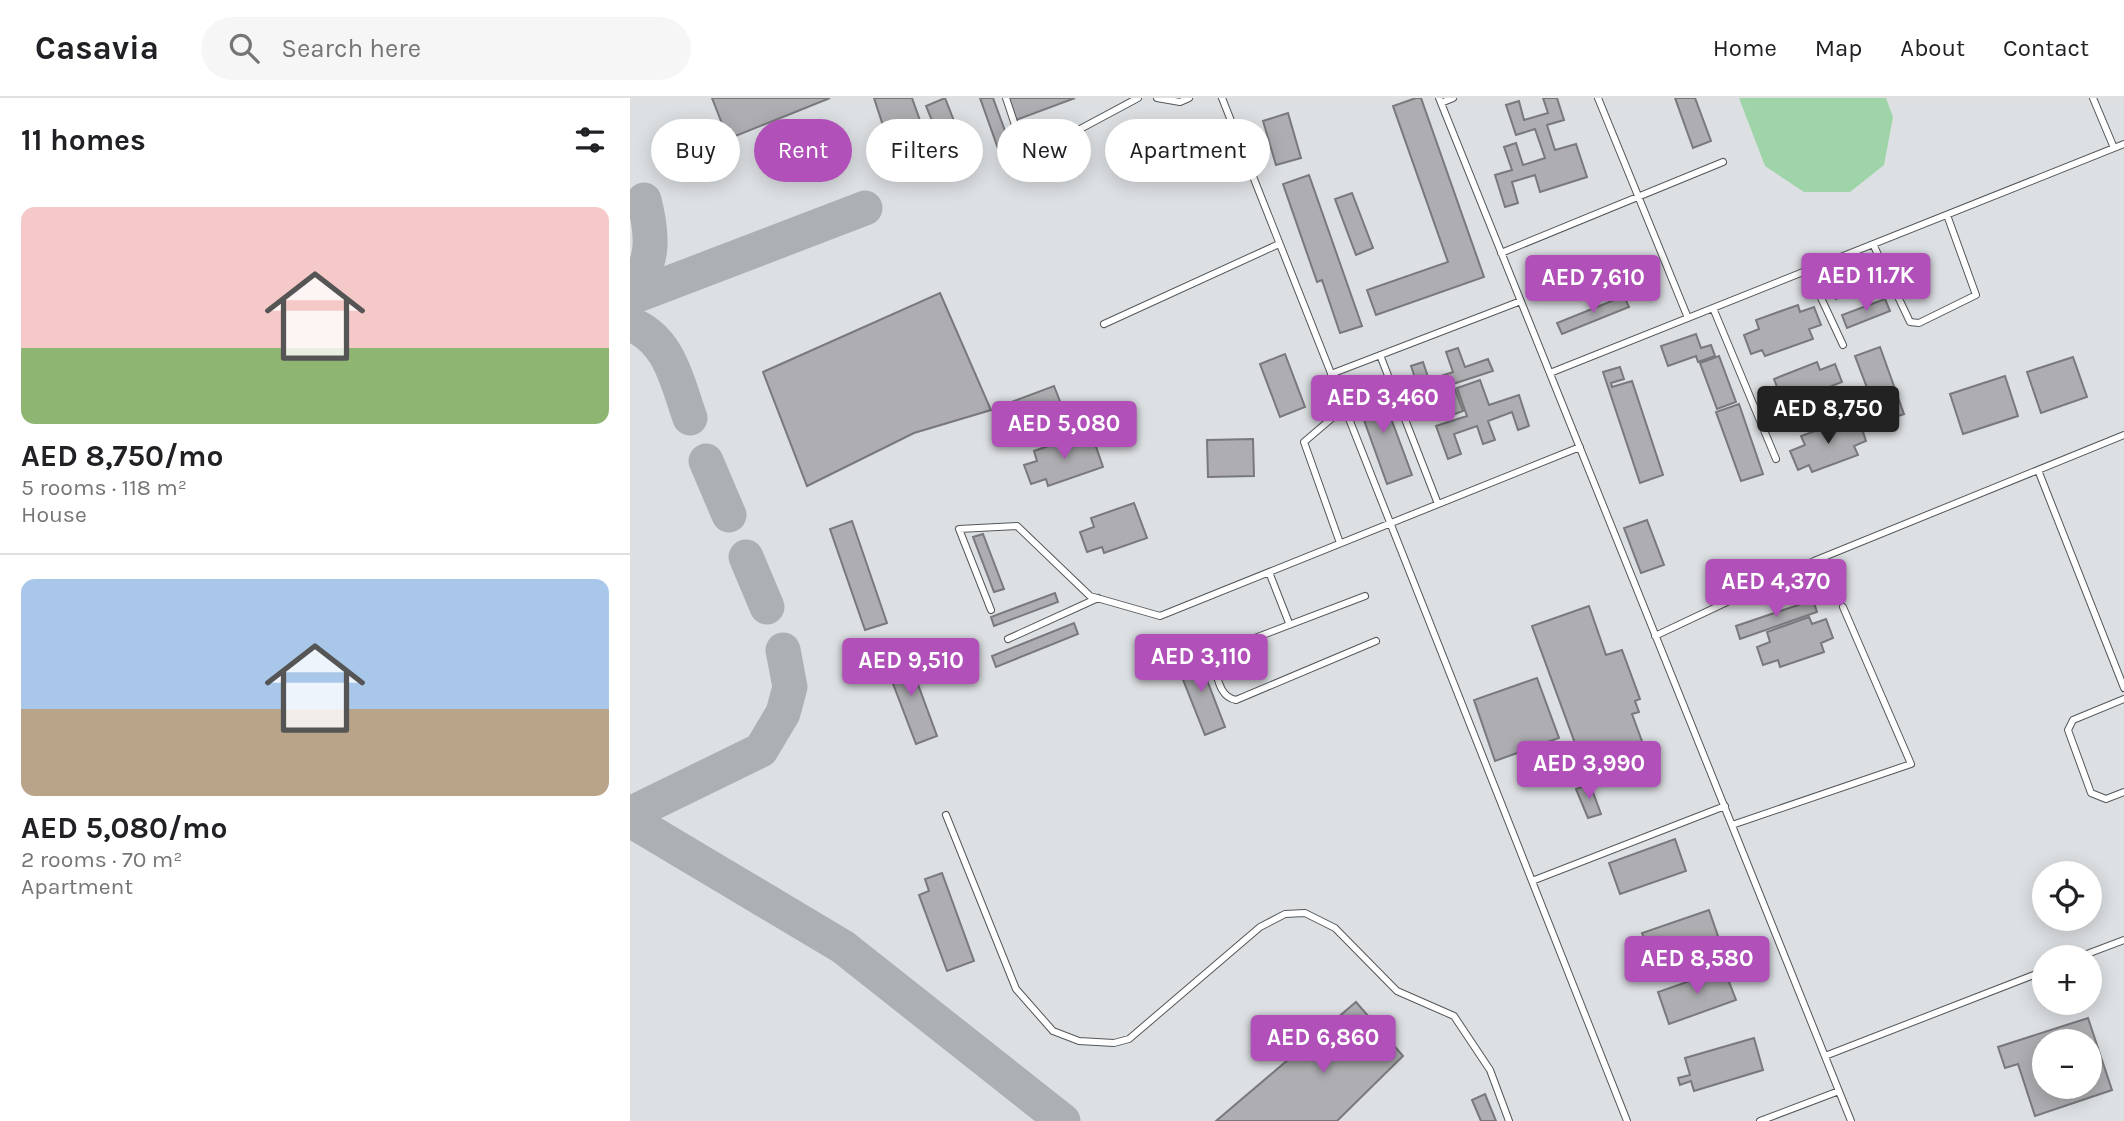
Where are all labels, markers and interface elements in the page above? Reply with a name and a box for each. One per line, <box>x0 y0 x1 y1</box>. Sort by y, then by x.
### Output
search box <box>201 17 691 80</box>
text: Casavia <box>35 29 159 67</box>
icon: search <box>225 29 263 67</box>
text: Search here <box>281 33 421 64</box>
text: Home <box>1713 34 1777 62</box>
text: Map <box>1815 34 1862 62</box>
text: About <box>1900 34 1965 62</box>
text: Contact <box>2003 34 2089 62</box>
chip: Buy <box>651 119 740 182</box>
chip: Rent <box>754 119 852 182</box>
chip: Filters <box>866 119 983 182</box>
chip: New <box>997 119 1091 182</box>
chip: Apartment <box>1105 119 1270 182</box>
icon: filters <box>571 121 609 159</box>
text: 11 homes <box>21 122 146 158</box>
icon: home <box>252 253 378 379</box>
pin: AED 11.7K <box>1786 254 1946 313</box>
pin: AED 7,610 <box>1513 256 1673 315</box>
text: AED 11.7K <box>1817 262 1915 289</box>
text: AED 7,610 <box>1541 264 1645 291</box>
pin: AED 3,460 <box>1303 376 1463 435</box>
text: AED 3,460 <box>1327 384 1439 411</box>
pin: AED 8,750 <box>1748 386 1908 446</box>
text: AED 8,750 <box>1773 395 1883 422</box>
pin: AED 5,080 <box>984 402 1144 461</box>
text: AED 5,080 <box>1008 410 1120 437</box>
text: AED 8,750/mo <box>21 438 224 474</box>
text: 5 rooms · 118 m² <box>21 474 187 501</box>
text: House <box>21 501 87 528</box>
pin: AED 4,370 <box>1696 560 1856 619</box>
text: AED 4,370 <box>1721 568 1831 595</box>
icon: home <box>252 625 378 751</box>
pin: AED 3,110 <box>1121 634 1281 694</box>
pin: AED 9,510 <box>831 638 991 698</box>
text: AED 3,110 <box>1151 643 1251 670</box>
text: AED 9,510 <box>858 647 964 674</box>
pin: AED 3,990 <box>1509 742 1669 801</box>
text: AED 3,990 <box>1533 750 1645 777</box>
text: AED 5,080/mo <box>21 810 228 846</box>
text: 2 rooms · 70 m² <box>21 846 183 873</box>
map controls <box>2032 861 2102 1099</box>
button: locate <box>2032 861 2102 931</box>
text: Apartment <box>21 873 133 900</box>
pin: AED 8,580 <box>1617 936 1777 996</box>
text: AED 8,580 <box>1641 945 1753 972</box>
button: + <box>2032 945 2102 1015</box>
pin: AED 6,860 <box>1243 1016 1403 1075</box>
text: AED 6,860 <box>1267 1024 1379 1051</box>
button: − <box>2032 1029 2102 1099</box>

